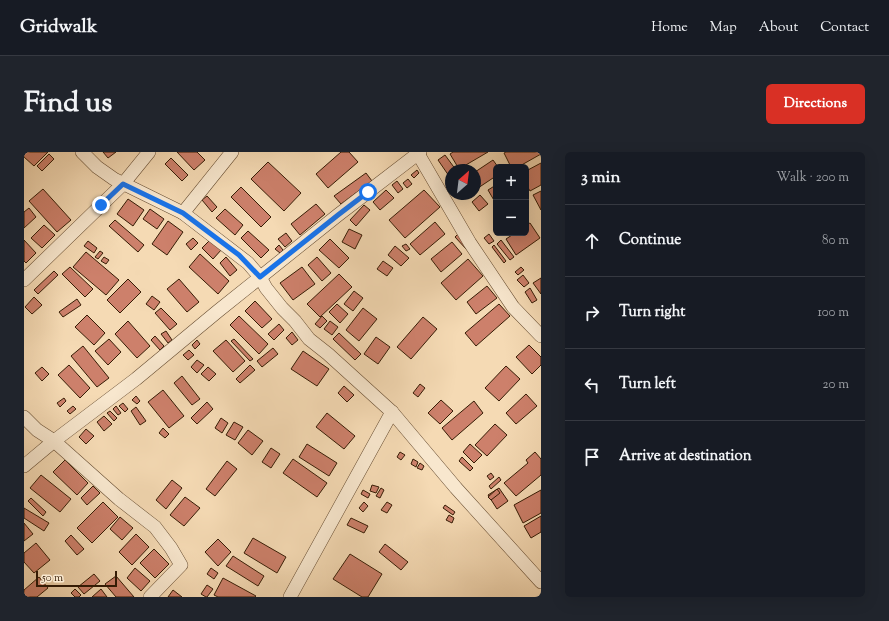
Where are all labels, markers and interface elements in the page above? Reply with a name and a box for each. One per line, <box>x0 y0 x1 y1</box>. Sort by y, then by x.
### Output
text: Gridwalk <box>20 14 97 41</box>
text: Home <box>651 18 688 38</box>
text: Map <box>710 18 737 38</box>
text: About <box>759 18 798 38</box>
text: Contact <box>820 18 869 38</box>
text: Find us <box>24 84 112 124</box>
button: Directions <box>766 84 865 124</box>
north arrow <box>445 164 481 200</box>
map controls <box>493 164 529 236</box>
button: + <box>493 164 529 200</box>
text: 3 min <box>581 166 620 190</box>
text: Walk · 200 m <box>776 169 849 187</box>
route start <box>359 183 377 201</box>
route end <box>92 196 110 214</box>
button: − <box>493 200 529 236</box>
icon: ahead <box>581 230 603 252</box>
text: Continue <box>619 230 681 251</box>
text: 80 m <box>822 232 849 250</box>
icon: right <box>581 302 603 324</box>
text: Turn right <box>619 302 685 323</box>
text: 100 m <box>817 304 849 322</box>
icon: left <box>581 374 603 396</box>
text: Turn left <box>619 374 676 395</box>
text: 20 m <box>823 376 849 394</box>
icon: arrive <box>581 446 603 468</box>
text: Arrive at destination <box>619 446 752 467</box>
scale bar <box>36 569 117 588</box>
text: 50 m <box>42 570 63 586</box>

